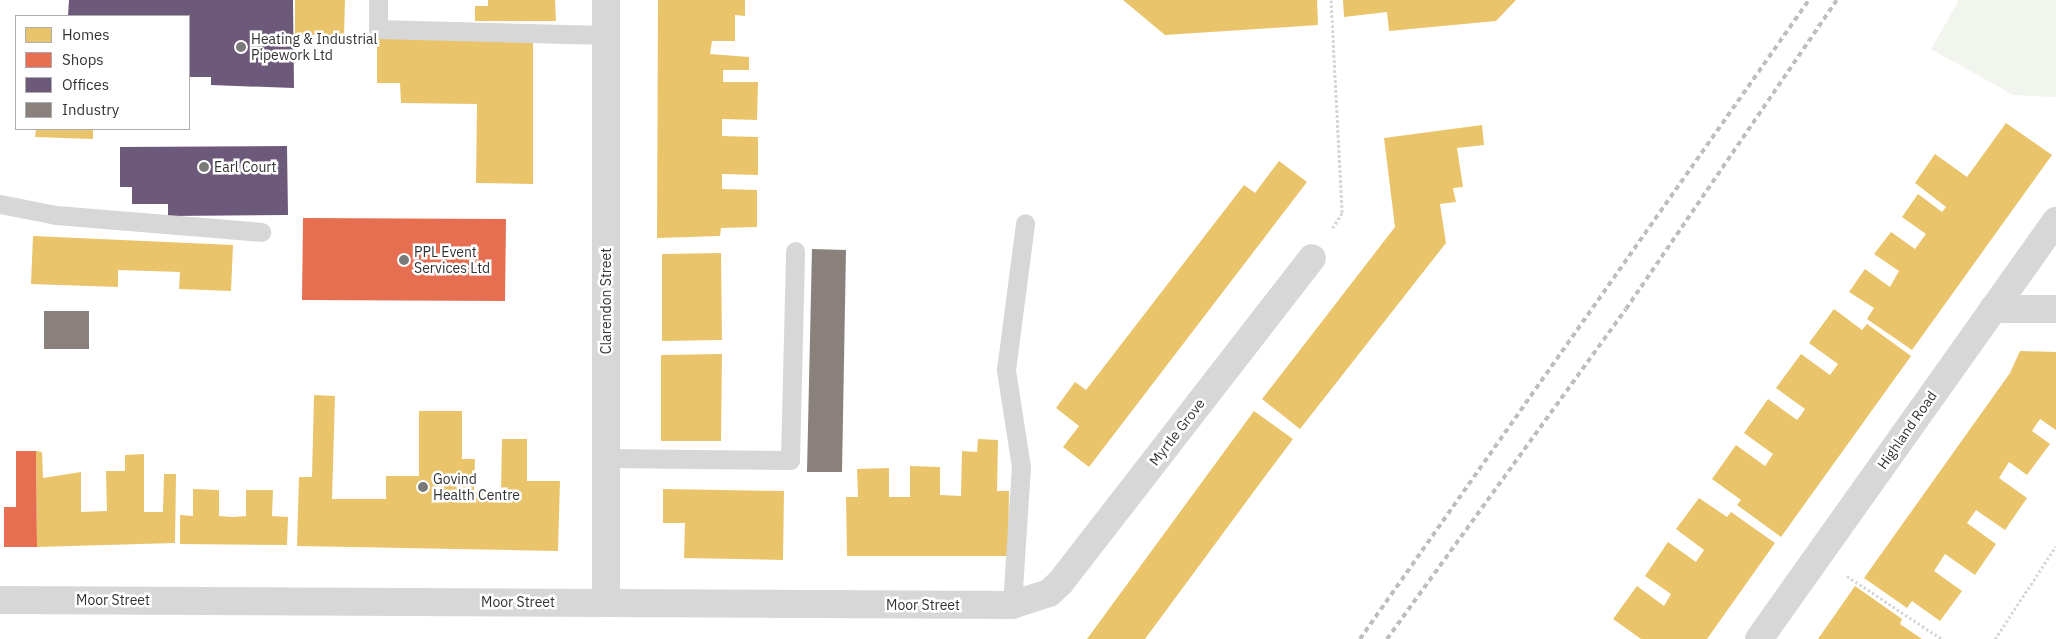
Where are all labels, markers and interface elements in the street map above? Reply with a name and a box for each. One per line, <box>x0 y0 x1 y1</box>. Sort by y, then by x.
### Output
legend <box>15 15 190 130</box>
text: Homes <box>62 25 110 44</box>
place label: Heating & Industrial Pipework Ltd <box>251 31 377 64</box>
marker: Heating & Industrial Pipework Ltd <box>235 41 247 53</box>
text: Shops <box>62 50 104 69</box>
text: Offices <box>62 75 109 94</box>
text: Industry <box>62 100 119 119</box>
place label: Earl Court <box>214 159 276 175</box>
marker: Earl Court <box>198 161 210 173</box>
place label: PPL Event Services Ltd <box>414 244 490 276</box>
street label: Clarendon Street <box>598 248 614 354</box>
marker: PPL Event Services Ltd <box>398 254 410 266</box>
street label: Highland Road <box>1874 388 1940 472</box>
street label: Myrtle Grove <box>1146 395 1208 469</box>
place label: Govind Health Centre <box>433 471 520 504</box>
marker: Govind Health Centre <box>417 481 429 493</box>
street label: Moor Street <box>76 592 150 608</box>
street label: Moor Street <box>481 594 555 610</box>
street label: Moor Street <box>886 597 960 613</box>

